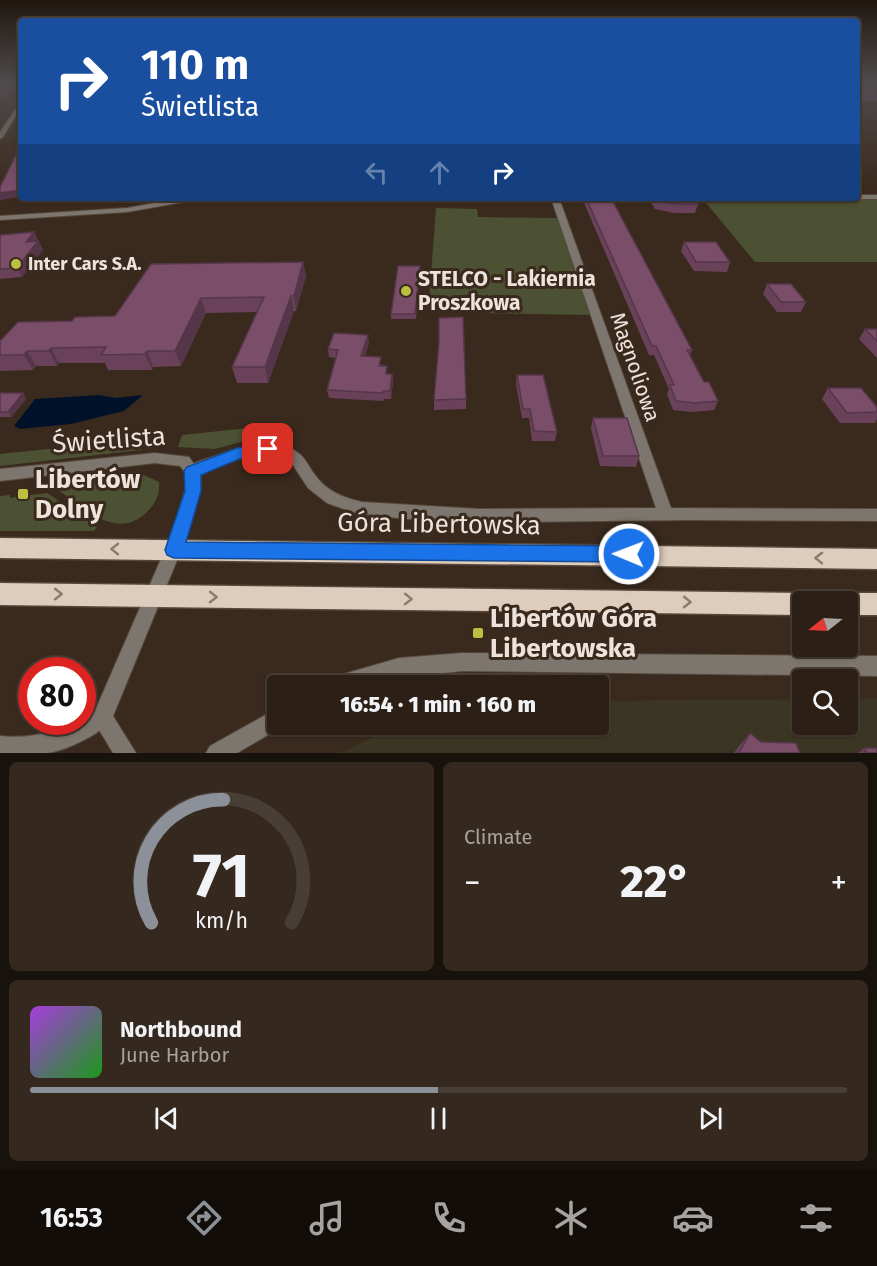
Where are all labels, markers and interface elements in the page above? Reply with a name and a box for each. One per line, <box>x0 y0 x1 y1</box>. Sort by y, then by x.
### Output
text: 110 m <box>141 40 249 90</box>
icon: right <box>42 42 120 120</box>
text: Świetlista <box>141 91 259 123</box>
icon: left <box>360 156 393 189</box>
icon: ahead <box>423 156 456 189</box>
icon: right <box>486 156 519 189</box>
place label: Inter Cars S.A. <box>28 253 142 275</box>
marker: Inter Cars S.A. <box>9 257 23 271</box>
place label: STELCO - Lakiernia Proszkowa <box>418 266 596 316</box>
marker: STELCO - Lakiernia Proszkowa <box>399 284 413 298</box>
street label: Magnoliowa <box>604 309 666 425</box>
street label: Świetlista <box>51 421 167 459</box>
pin <box>242 423 293 474</box>
icon: arrive <box>251 432 284 465</box>
place label: Libertów Dolny <box>35 464 141 525</box>
marker: Libertów Dolny <box>16 487 30 501</box>
street label: Góra Libertowska <box>337 507 541 541</box>
position arrow <box>597 522 661 586</box>
one-way arrow <box>111 543 120 555</box>
one-way arrow <box>814 552 823 564</box>
one-way arrow <box>54 588 63 600</box>
one-way arrow <box>208 591 217 603</box>
north arrow <box>792 591 858 657</box>
map controls <box>792 591 858 735</box>
one-way arrow <box>403 593 412 605</box>
one-way arrow <box>682 596 691 608</box>
place label: Libertów Góra Libertowska <box>490 603 657 664</box>
marker: Libertów Góra Libertowska <box>471 626 485 640</box>
speed limit sign: 80 <box>18 657 96 735</box>
button: search <box>792 669 858 735</box>
text: 16:54 · 1 min · 160 m <box>340 691 536 718</box>
text: Climate <box>464 825 532 849</box>
text: 71 <box>193 839 250 914</box>
text: 22° <box>620 855 691 909</box>
text: − <box>464 863 481 903</box>
text: + <box>831 863 847 903</box>
text: km/h <box>195 909 248 935</box>
text: Northbound <box>120 1016 242 1043</box>
text: June Harbor <box>120 1043 229 1067</box>
icon: previous <box>150 1102 183 1135</box>
icon: pause <box>422 1102 455 1135</box>
icon: next <box>694 1102 727 1135</box>
icon: directions <box>183 1197 225 1239</box>
icon: music <box>306 1197 348 1239</box>
icon: phone <box>428 1197 470 1239</box>
icon: climate <box>550 1197 592 1239</box>
icon: car <box>672 1197 714 1239</box>
icon: filters <box>795 1197 837 1239</box>
text: 16:53 <box>40 1202 103 1234</box>

